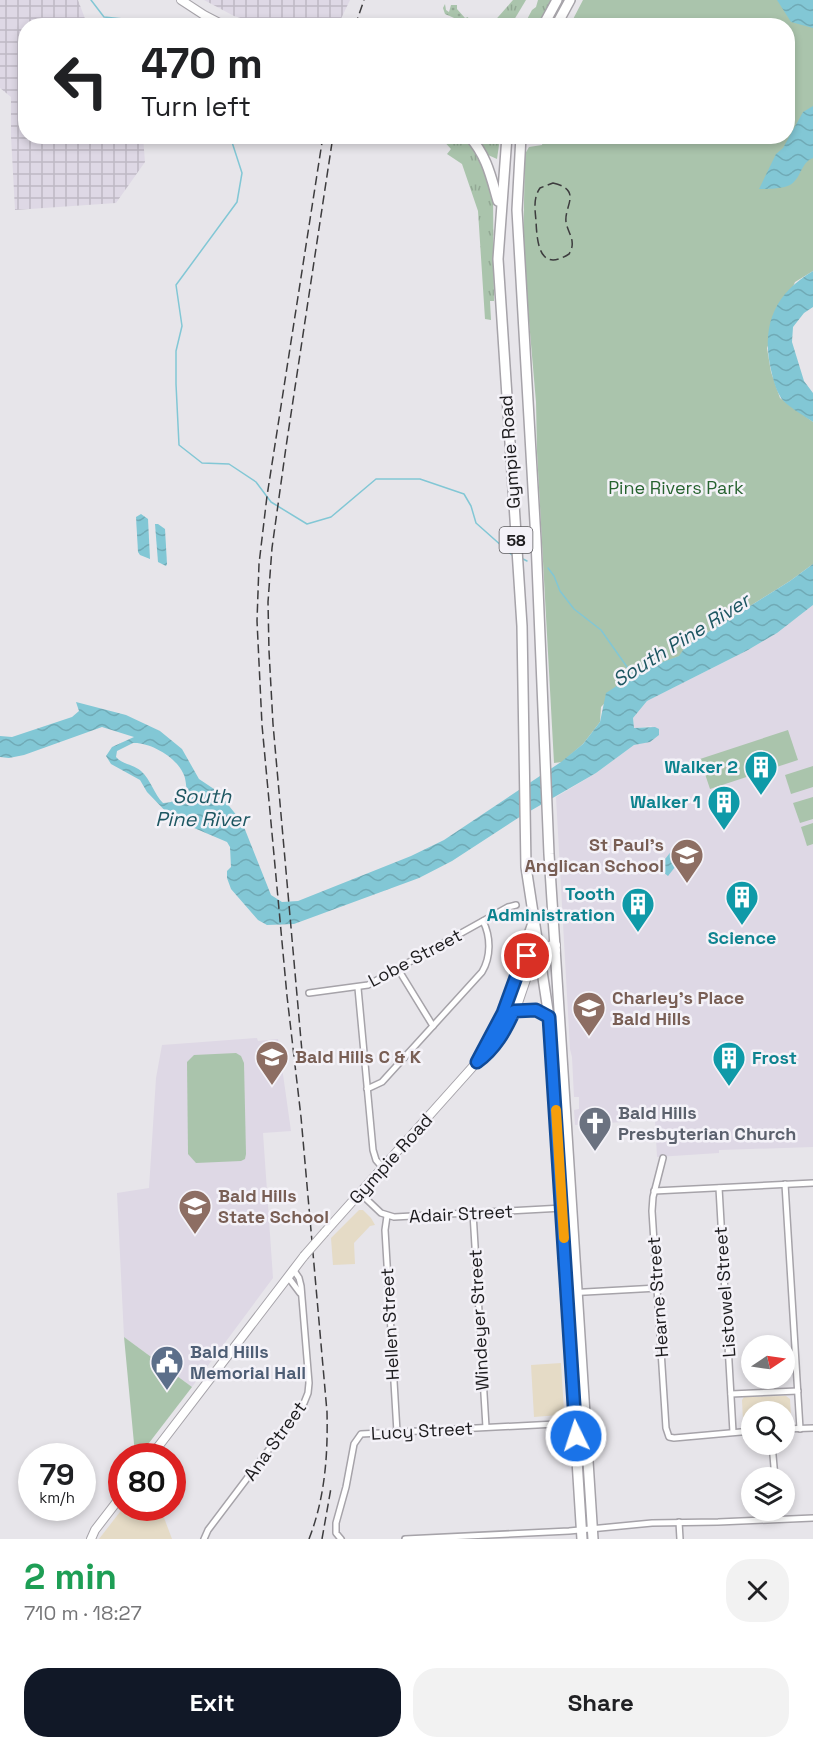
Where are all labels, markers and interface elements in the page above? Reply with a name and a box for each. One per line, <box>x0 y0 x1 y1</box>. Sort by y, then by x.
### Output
text: 470 m <box>141 37 263 90</box>
icon: left <box>42 42 120 120</box>
text: Turn left <box>141 89 251 124</box>
street label: Gympie Road <box>494 394 525 510</box>
park label: Pine Rivers Park <box>608 476 744 499</box>
road number: 58 <box>500 527 532 553</box>
water label: South Pine River <box>608 586 756 693</box>
building icon: Walker 2 <box>743 749 779 796</box>
place label: Walker 2 <box>664 755 738 778</box>
water label: South Pine River <box>155 783 251 832</box>
building icon: Walker 1 <box>706 784 742 831</box>
place label: Walker 1 <box>630 790 701 813</box>
place label: St Paul's Anglican School <box>524 833 664 877</box>
school or university icon: St Paul's Anglican School <box>669 837 705 884</box>
building icon: Science <box>724 879 760 926</box>
place label: Tooth Administration <box>487 882 615 926</box>
building icon: Tooth Administration <box>620 886 656 933</box>
street label: Lobe Street <box>364 923 466 992</box>
place label: Science <box>708 926 776 949</box>
pin <box>501 930 552 981</box>
icon: arrive <box>510 939 543 972</box>
place label: Charley's Place Bald Hills <box>612 986 744 1030</box>
school or university icon: Charley's Place Bald Hills <box>571 990 607 1037</box>
school or university icon: Bald Hills C & K <box>254 1039 290 1086</box>
building icon: Frost <box>711 1040 747 1087</box>
place label: Bald Hills C & K <box>295 1045 422 1068</box>
place label: Frost <box>752 1046 797 1069</box>
place label: Bald Hills Presbyterian Church <box>618 1101 796 1145</box>
church icon: Bald Hills Presbyterian Church <box>577 1105 613 1152</box>
street label: Gympie Road <box>344 1109 437 1209</box>
place label: Bald Hills State School <box>218 1184 329 1228</box>
school or university icon: Bald Hills State School <box>177 1188 213 1235</box>
street label: Adair Street <box>408 1199 514 1228</box>
street label: Listowel Street <box>708 1226 741 1358</box>
street label: Hearne Street <box>642 1236 673 1358</box>
street label: Windeyer Street <box>463 1249 494 1391</box>
street label: Hellen Street <box>375 1267 404 1381</box>
north arrow <box>741 1335 795 1389</box>
map controls <box>741 1335 795 1521</box>
place label: Bald Hills Memorial Hall <box>190 1340 306 1384</box>
public building icon: Bald Hills Memorial Hall <box>149 1344 185 1391</box>
street label: Ana Street <box>238 1397 311 1485</box>
button: search <box>741 1401 795 1455</box>
position arrow <box>544 1404 608 1468</box>
street label: Lucy Street <box>370 1416 474 1445</box>
speed limit sign: 80 <box>108 1443 186 1521</box>
text: 79 <box>39 1455 75 1494</box>
button: layers <box>741 1467 795 1521</box>
text: km/h <box>39 1488 75 1507</box>
text: 2 min <box>24 1554 117 1600</box>
button: close <box>726 1559 789 1622</box>
text: 710 m · 18:27 <box>24 1600 142 1626</box>
button: Exit <box>24 1668 401 1737</box>
button: Share <box>413 1668 789 1737</box>

